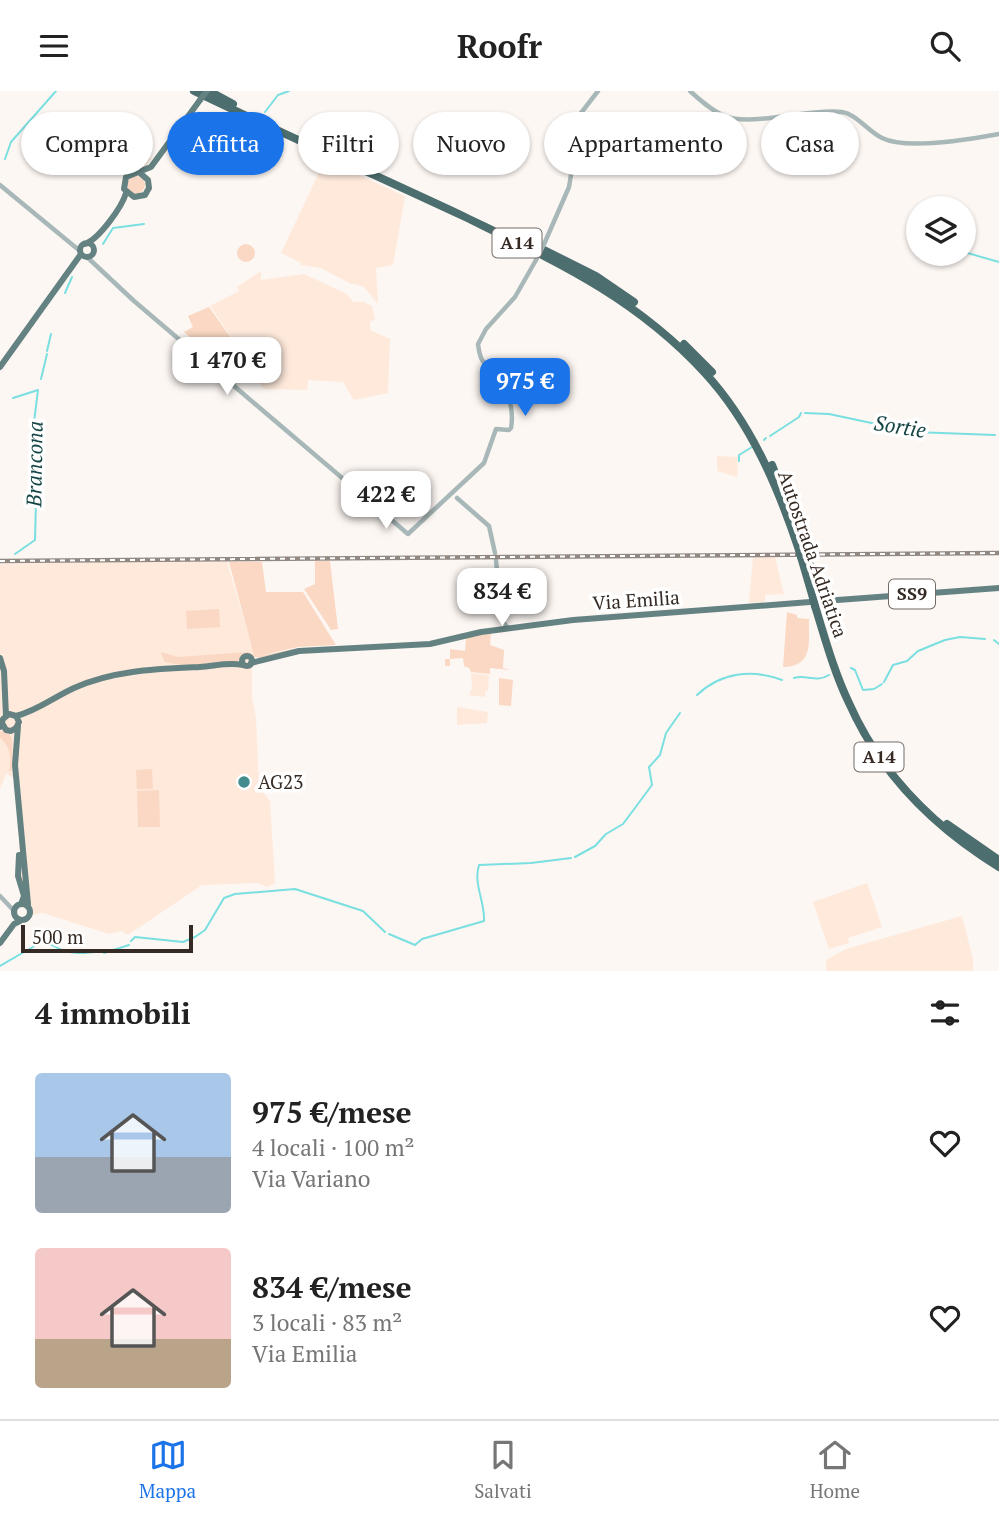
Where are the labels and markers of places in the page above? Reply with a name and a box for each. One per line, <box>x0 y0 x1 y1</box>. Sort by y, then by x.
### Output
pin: 1 470 € <box>162 337 292 397</box>
pin: 975 € <box>476 359 574 418</box>
pin: 422 € <box>337 471 435 531</box>
pin: 834 € <box>453 568 551 628</box>
place label: AG23 <box>258 769 303 794</box>
marker: AG23 <box>236 774 252 790</box>

